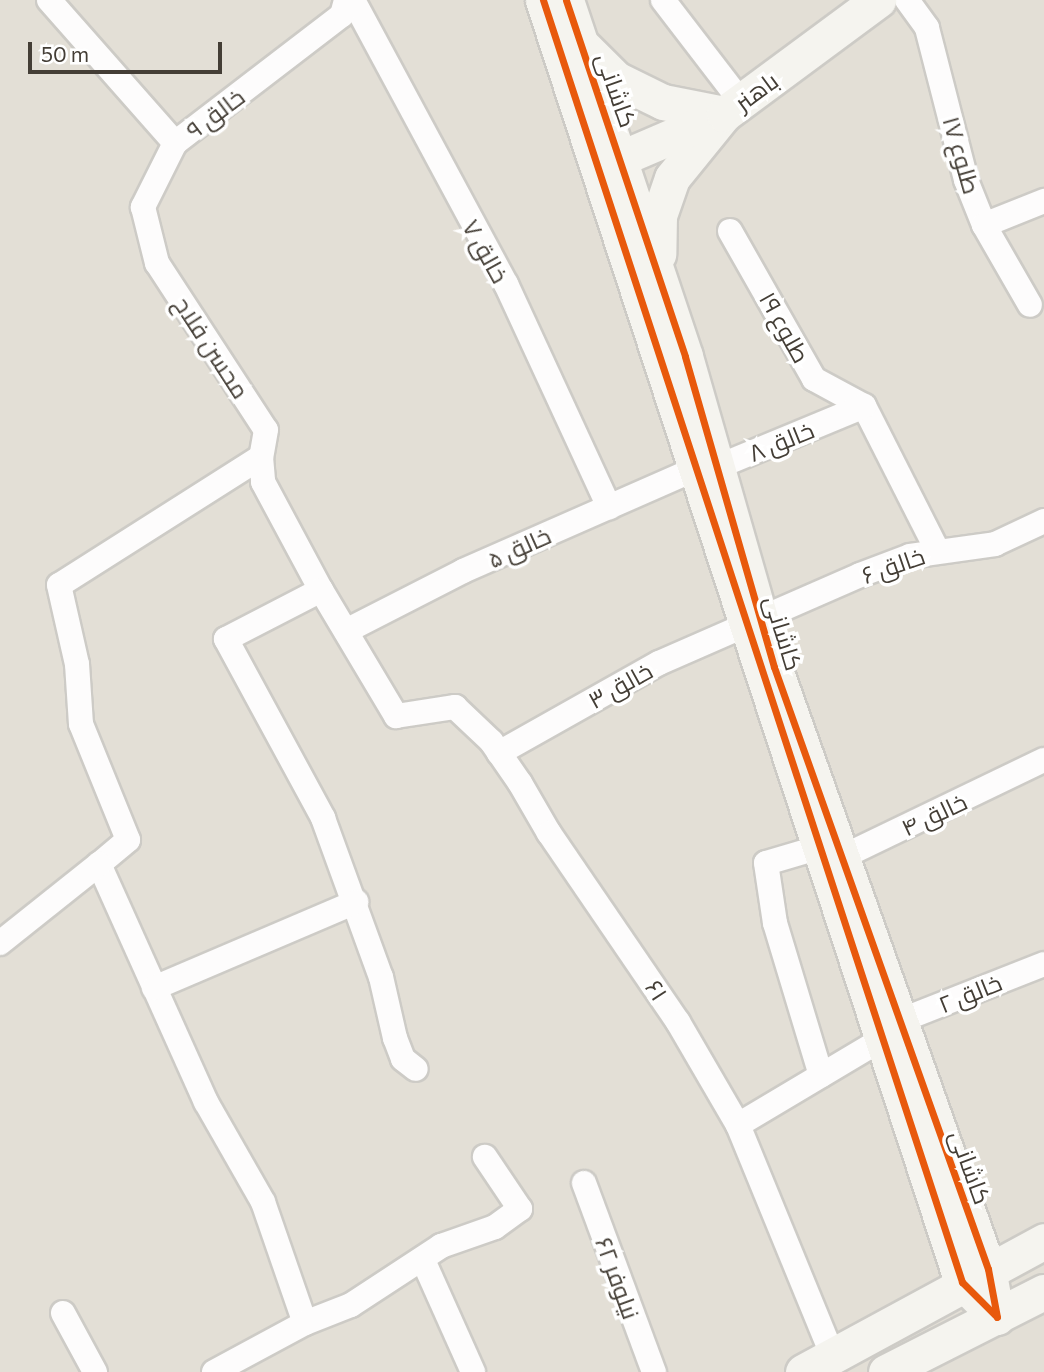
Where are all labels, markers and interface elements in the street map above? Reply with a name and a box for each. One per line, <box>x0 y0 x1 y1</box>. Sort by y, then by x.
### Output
scale bar <box>32 28 226 72</box>
text: 50 m <box>41 41 89 66</box>
street label: کاشانی <box>591 49 643 131</box>
street label: باهنر <box>729 66 783 116</box>
street label: خالق ۹ <box>180 82 250 144</box>
street label: طلوع ۱۷ <box>937 113 987 197</box>
street label: خالق ۷ <box>457 214 515 288</box>
street label: طلوع ۱۹ <box>754 286 816 368</box>
street label: محسن فلاح <box>168 290 256 404</box>
street label: خالق ۸ <box>744 415 818 467</box>
street label: خالق ۵ <box>483 520 555 574</box>
street label: خالق ۶ <box>858 541 928 589</box>
street label: کاشانی <box>759 592 809 674</box>
street label: خالق ۳ <box>583 656 657 714</box>
street label: خالق ۴ <box>897 786 971 842</box>
street label: خالق ۲ <box>934 967 1006 1019</box>
street label: ۶۱ <box>640 974 674 1006</box>
street label: کاشانی <box>944 1126 998 1208</box>
street label: نیلوفر ۶۲ <box>590 1233 646 1323</box>

